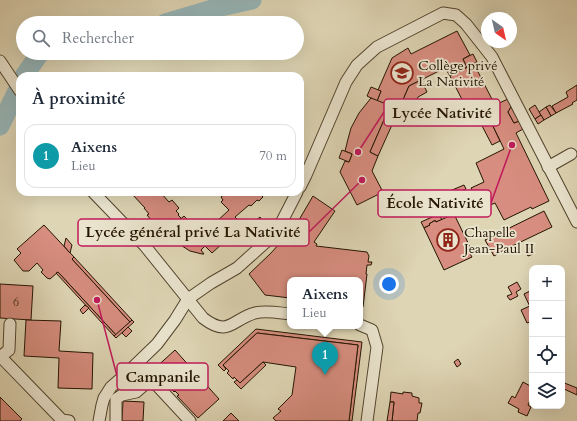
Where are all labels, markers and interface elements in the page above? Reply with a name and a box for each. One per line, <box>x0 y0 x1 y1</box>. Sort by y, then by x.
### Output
north arrow <box>481 12 517 48</box>
search box <box>16 16 304 60</box>
icon: search <box>30 27 52 49</box>
text: Rechercher <box>62 28 134 48</box>
place label: Collège privé La Nativité <box>418 56 498 91</box>
school or university icon: Collège privé La Nativité <box>389 60 415 86</box>
text: À proximité <box>32 87 126 110</box>
callout: Lycée Nativité <box>384 99 500 126</box>
text: Lycée Nativité <box>392 103 492 123</box>
text: Aixens <box>71 137 117 157</box>
text: 1 <box>43 147 49 165</box>
text: 70 m <box>259 147 287 165</box>
text: Lieu <box>71 157 96 175</box>
callout: École Nativité <box>378 190 491 217</box>
text: École Nativité <box>386 193 484 213</box>
callout: Lycée général privé La Nativité <box>78 219 309 246</box>
text: Lycée général privé La Nativité <box>85 222 301 242</box>
place label: Chapelle Jean-Paul II <box>462 223 534 258</box>
building icon: Chapelle Jean-Paul II <box>435 227 461 253</box>
map controls <box>529 265 565 409</box>
button: + <box>529 265 565 301</box>
your location <box>379 274 399 294</box>
popup <box>287 277 363 329</box>
text: Aixens <box>302 284 348 304</box>
house number: 6 <box>13 294 19 310</box>
button: − <box>529 301 565 337</box>
text: Lieu <box>302 304 327 322</box>
button: locate <box>529 337 565 373</box>
pin: 1 <box>312 342 338 375</box>
callout: Campanile <box>117 363 208 390</box>
text: Campanile <box>125 367 201 387</box>
button: layers <box>529 373 565 409</box>

